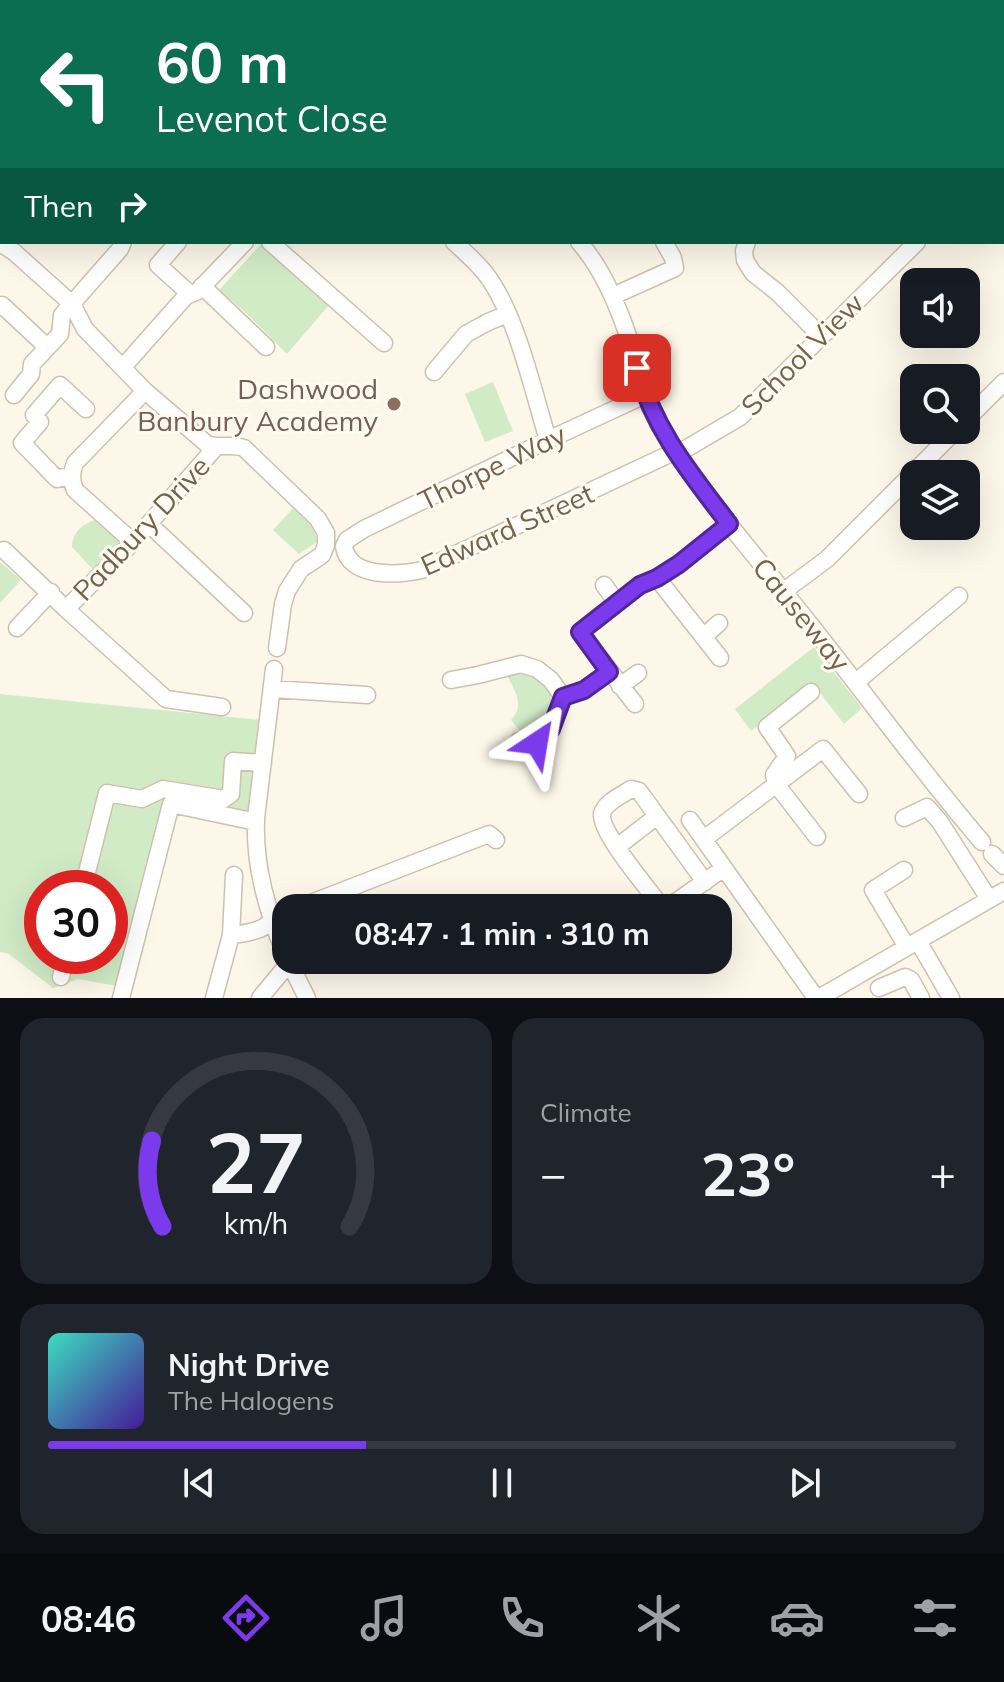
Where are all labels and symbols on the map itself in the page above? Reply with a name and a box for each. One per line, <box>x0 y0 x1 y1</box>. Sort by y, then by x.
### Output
street label: School View <box>733 285 871 423</box>
pin <box>603 334 671 402</box>
place label: Dashwood Banbury Academy <box>137 371 378 438</box>
marker: Dashwood Banbury Academy <box>385 395 403 413</box>
street label: Thorpe Way <box>412 416 572 518</box>
street label: Padbury Drive <box>65 448 217 608</box>
street label: Edward Street <box>415 475 599 583</box>
street label: Causeway <box>746 550 859 678</box>
position arrow <box>495 701 579 785</box>
speed limit sign: 30 <box>24 870 128 974</box>

